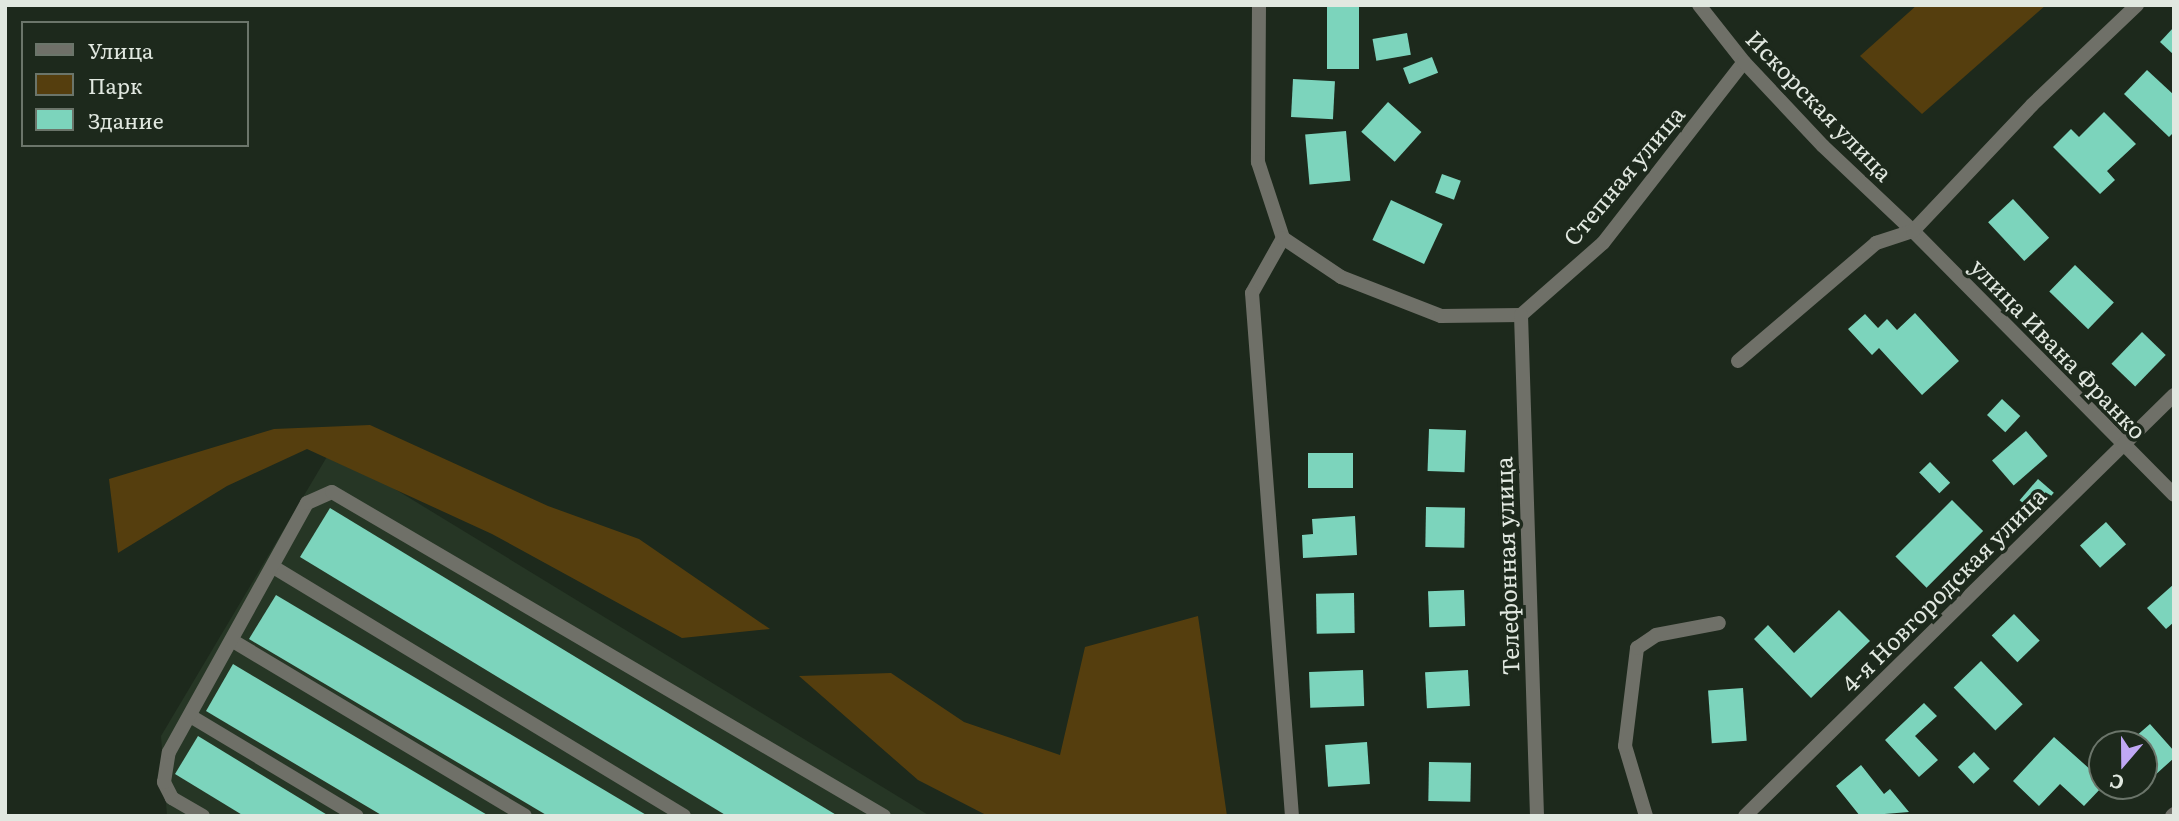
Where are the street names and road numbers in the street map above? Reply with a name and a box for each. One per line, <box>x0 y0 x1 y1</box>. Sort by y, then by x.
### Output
street label: Искорская улица <box>1741 24 1899 186</box>
street label: Степная улица <box>1557 100 1689 250</box>
street label: улица Ивана Франко <box>1966 252 2152 444</box>
street label: Телефонная улица <box>1488 456 1524 676</box>
street label: 4-я Новгородская улица <box>1835 481 2051 697</box>

